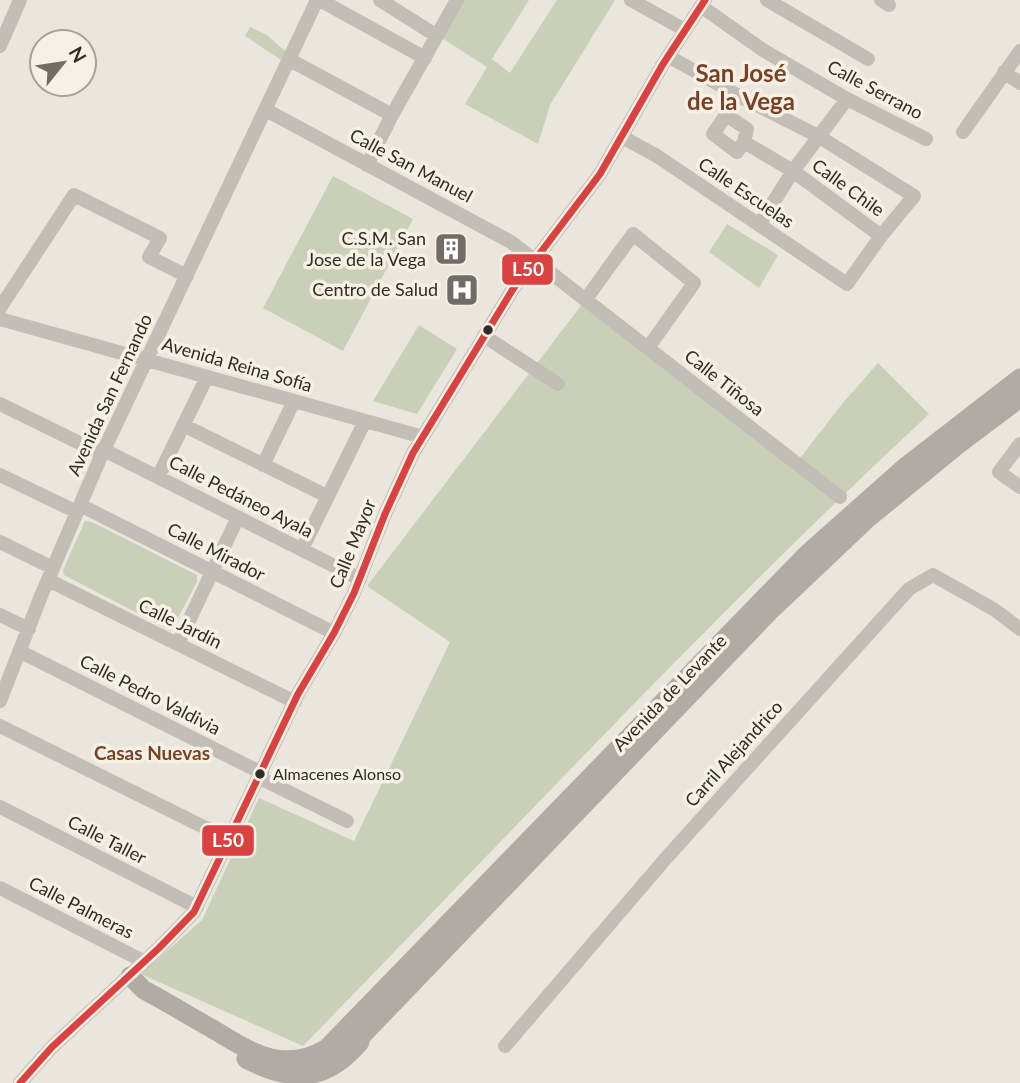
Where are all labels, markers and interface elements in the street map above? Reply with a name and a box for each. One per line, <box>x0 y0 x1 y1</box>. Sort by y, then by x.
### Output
north arrow <box>28 28 98 98</box>
text: N <box>65 42 92 66</box>
street label: Calle Serrano <box>824 55 927 123</box>
district label: San José de la Vega <box>687 58 795 115</box>
street label: Calle San Manuel <box>346 123 477 207</box>
street label: Calle Escuelas <box>695 152 799 232</box>
street label: Calle Chile <box>808 154 889 221</box>
place label: C.S.M. San Jose de la Vega <box>307 227 426 270</box>
building icon: C.S.M. San Jose de la Vega <box>432 230 470 268</box>
line badge: L50 <box>501 253 554 286</box>
text: L50 <box>512 257 544 280</box>
hospital icon: Centro de Salud <box>443 271 481 309</box>
place label: Centro de Salud <box>312 278 438 300</box>
street label: Avenida San Fernando <box>62 310 156 479</box>
unlabelled marker <box>481 323 495 337</box>
street label: Avenida Reina Sofía <box>160 332 315 396</box>
street label: Calle Tiñosa <box>680 344 769 420</box>
street label: Calle Pedáneo Ayala <box>166 450 317 542</box>
street label: Calle Mayor <box>324 495 380 592</box>
street label: Calle Mirador <box>164 517 269 585</box>
street label: Calle Jardín <box>135 594 226 653</box>
street label: Avenida de Levante <box>608 629 731 755</box>
street label: Calle Pedro Valdivia <box>76 649 224 739</box>
street label: Carril Alejandrico <box>680 696 787 811</box>
district label: Casas Nuevas <box>94 741 210 764</box>
place label: Almacenes Alonso <box>273 764 401 783</box>
marker: Almacenes Alonso <box>253 767 267 781</box>
street label: Calle Taller <box>65 810 151 868</box>
line badge: L50 <box>201 824 255 857</box>
text: L50 <box>212 828 244 851</box>
street label: Calle Palmeras <box>25 871 138 943</box>

